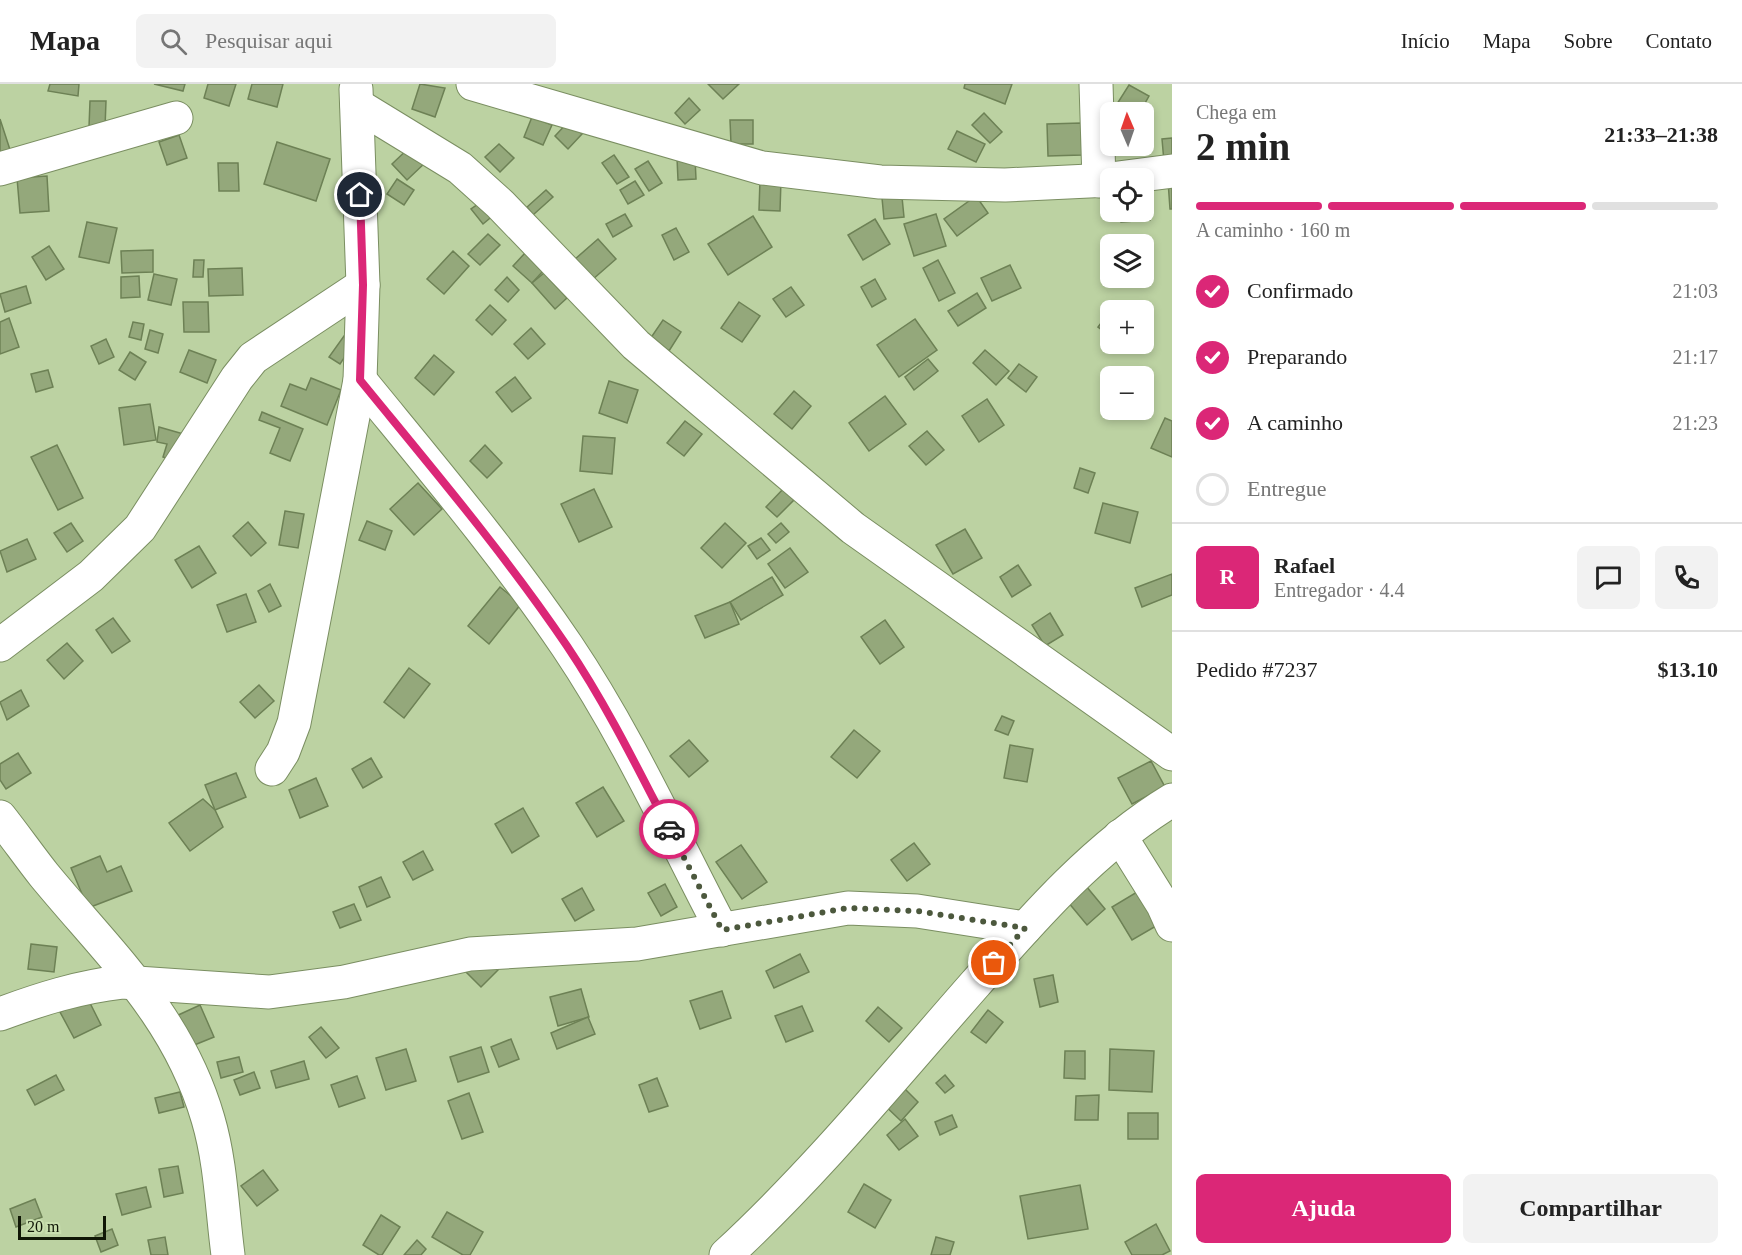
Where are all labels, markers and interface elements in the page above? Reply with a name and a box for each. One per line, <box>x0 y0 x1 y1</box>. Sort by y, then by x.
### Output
search box <box>136 14 556 68</box>
text: Mapa <box>30 25 100 56</box>
icon: search <box>157 25 190 58</box>
text: Pesquisar aqui <box>205 28 333 53</box>
text: Início <box>1401 29 1450 53</box>
text: Mapa <box>1483 29 1531 53</box>
text: Sobre <box>1564 29 1613 53</box>
text: Contato <box>1646 29 1712 53</box>
text: Chega em <box>1196 101 1277 123</box>
north arrow <box>1100 102 1154 156</box>
map controls <box>1100 102 1154 420</box>
text: 21:33–21:38 <box>1604 122 1718 147</box>
text: 2 min <box>1196 125 1290 168</box>
button: locate <box>1100 168 1154 222</box>
pin <box>334 169 385 220</box>
icon: home <box>343 178 376 211</box>
text: A caminho · 160 m <box>1196 219 1350 241</box>
button: layers <box>1100 234 1154 288</box>
icon: check <box>1196 275 1229 308</box>
text: Confirmado <box>1247 278 1353 303</box>
text: 21:03 <box>1672 280 1718 302</box>
button: + <box>1100 300 1154 354</box>
icon: check <box>1196 341 1229 374</box>
text: Preparando <box>1247 344 1347 369</box>
text: 21:17 <box>1672 346 1718 368</box>
button: − <box>1100 366 1154 420</box>
icon: check <box>1196 407 1229 440</box>
text: A caminho <box>1247 410 1343 435</box>
text: 21:23 <box>1672 412 1718 434</box>
text: Entregue <box>1247 476 1326 501</box>
button: chat <box>1577 546 1640 609</box>
button: phone <box>1655 546 1718 609</box>
text: Rafael <box>1274 553 1335 578</box>
text: R <box>1220 564 1235 589</box>
text: Entregador · 4.4 <box>1274 579 1405 601</box>
text: Pedido #7237 <box>1196 657 1318 682</box>
text: $13.10 <box>1658 657 1718 682</box>
courier <box>639 799 699 859</box>
icon: car <box>653 813 686 846</box>
pin <box>968 937 1019 988</box>
icon: bag <box>977 946 1010 979</box>
button: Ajuda <box>1196 1174 1451 1243</box>
button: Compartilhar <box>1463 1174 1718 1243</box>
scale bar <box>18 1213 106 1240</box>
text: 20 m <box>27 1218 59 1235</box>

